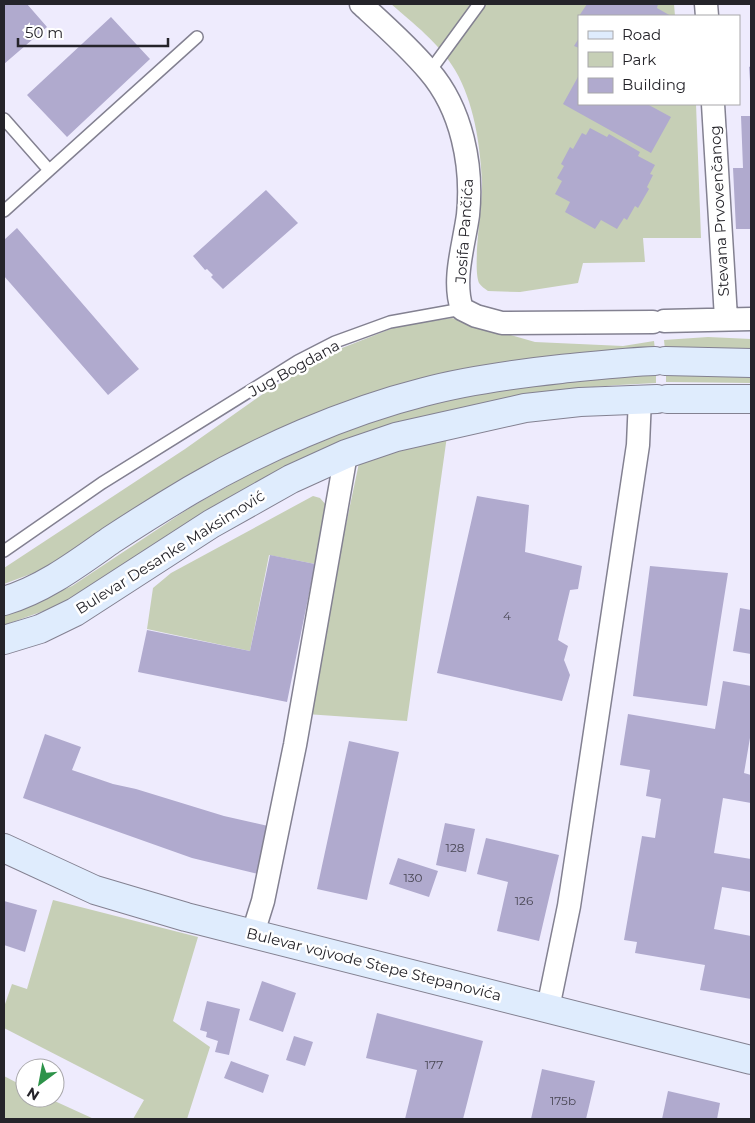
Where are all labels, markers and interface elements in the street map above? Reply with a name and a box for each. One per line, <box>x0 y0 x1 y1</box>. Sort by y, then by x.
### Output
scale bar <box>18 15 168 47</box>
legend <box>578 15 740 105</box>
text: 50 m <box>25 23 63 42</box>
text: Road <box>622 25 661 44</box>
text: Park <box>622 50 656 69</box>
text: Building <box>622 75 686 94</box>
street label: Stevana Prvovenčanog <box>705 125 733 297</box>
street label: Josifa Pančića <box>451 178 477 285</box>
street label: Jug Bogdana <box>244 335 343 401</box>
street label: Bulevar Desanke Maksimović <box>72 486 268 618</box>
house number: 4 <box>503 608 511 623</box>
house number: 128 <box>446 840 465 855</box>
house number: 130 <box>403 870 423 885</box>
house number: 126 <box>515 893 533 908</box>
street label: Bulevar vojvode Stepe Stepanovića <box>245 923 503 1005</box>
house number: 177 <box>425 1057 443 1072</box>
north arrow <box>15 1058 65 1108</box>
text: N <box>24 1083 43 1105</box>
house number: 175b <box>550 1093 576 1108</box>

